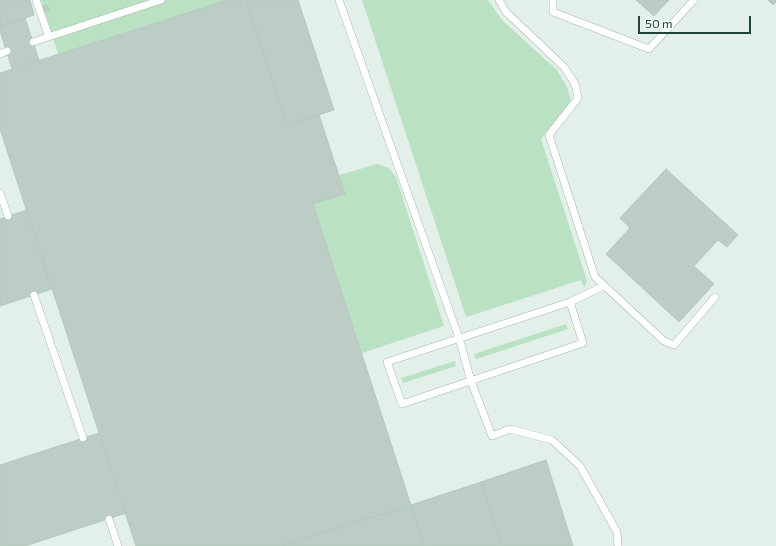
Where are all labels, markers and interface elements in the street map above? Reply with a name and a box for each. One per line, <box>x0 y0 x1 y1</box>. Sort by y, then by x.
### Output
scale bar <box>640 8 753 34</box>
text: 50 m <box>645 16 673 30</box>

